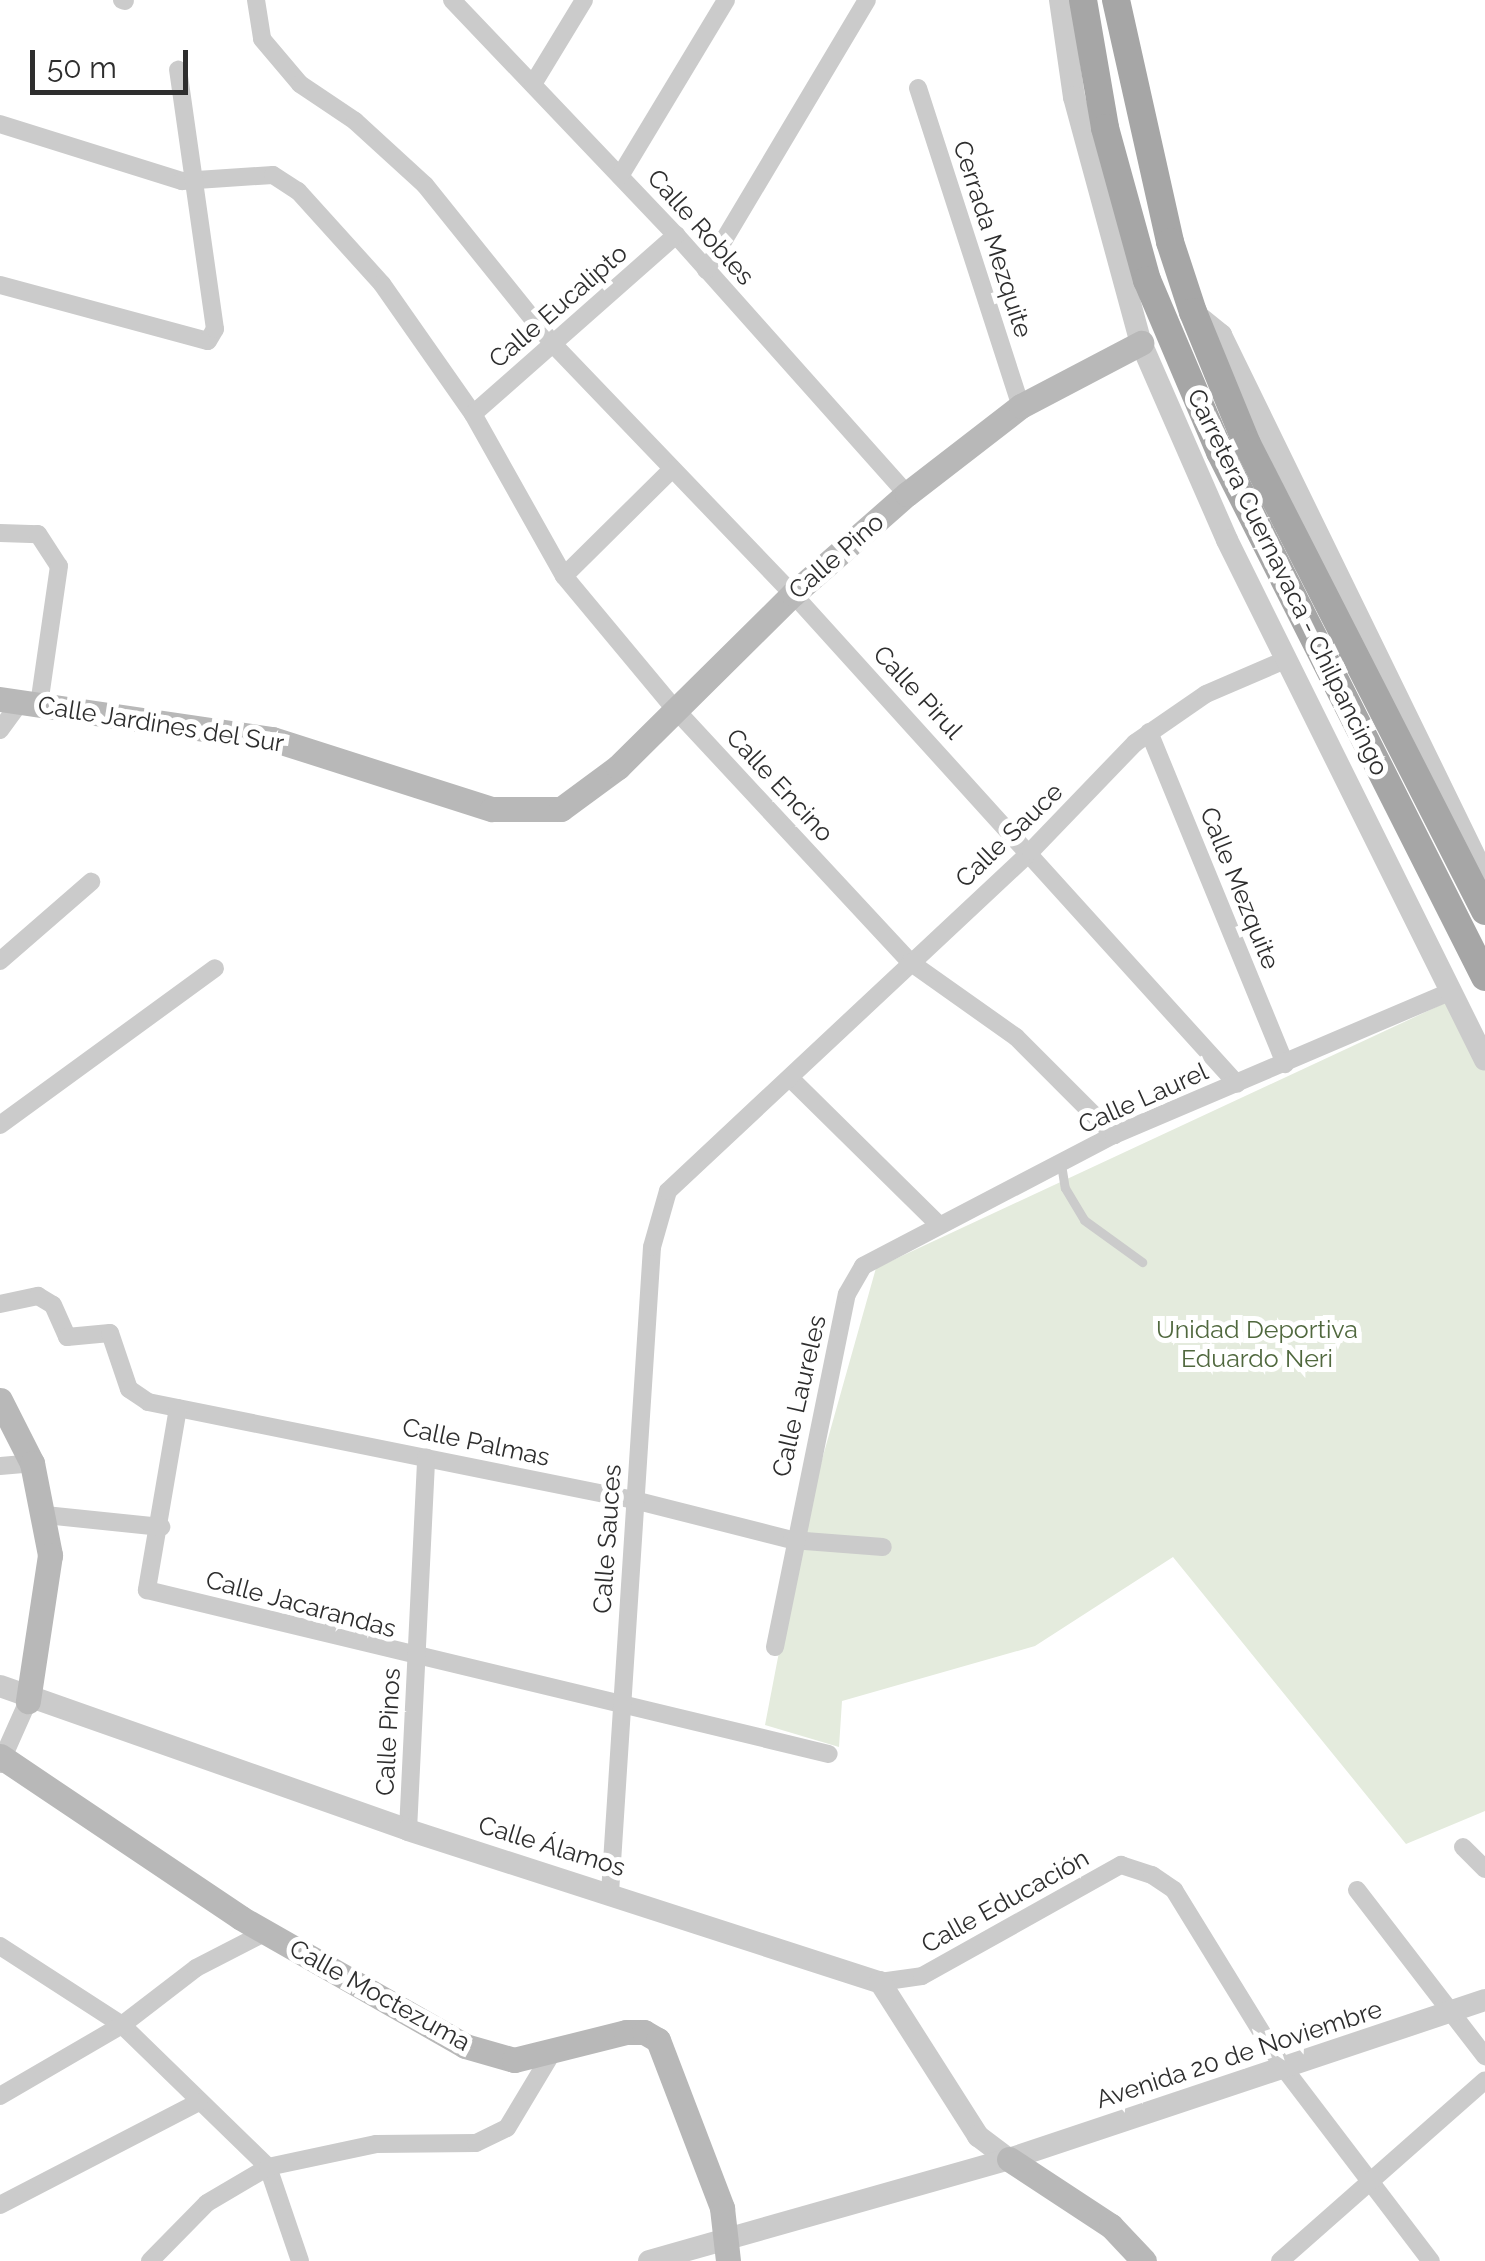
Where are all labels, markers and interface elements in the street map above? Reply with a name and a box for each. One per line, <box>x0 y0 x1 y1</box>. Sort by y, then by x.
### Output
scale bar <box>35 30 192 92</box>
text: 50 m <box>47 50 117 85</box>
street label: Cerrada Mezquite <box>947 137 1039 341</box>
street label: Calle Robles <box>641 163 761 291</box>
street label: Calle Eucalipto <box>483 238 633 374</box>
street label: Carretera Cuernavaca - Chilpancingo <box>1181 384 1395 780</box>
street label: Calle Pino <box>782 507 890 605</box>
street label: Calle Pirul <box>867 639 969 745</box>
street label: Calle Jardines del Sur <box>35 690 287 758</box>
street label: Calle Encino <box>720 722 840 848</box>
street label: Calle Sauce <box>949 777 1069 893</box>
street label: Calle Mezquite <box>1194 803 1286 973</box>
street label: Calle Laurel <box>1074 1056 1212 1140</box>
street label: Calle Laureles <box>766 1312 832 1480</box>
park label: Unidad Deportiva Eduardo Neri <box>1156 1315 1358 1374</box>
street label: Calle Palmas <box>400 1412 552 1472</box>
street label: Calle Sauces <box>587 1463 627 1615</box>
street label: Calle Jacarandas <box>202 1564 400 1644</box>
street label: Calle Pinos <box>370 1667 406 1797</box>
street label: Calle Álamos <box>475 1809 629 1883</box>
street label: Calle Educación <box>916 1843 1094 1959</box>
street label: Calle Moctezuma <box>284 1933 476 2057</box>
street label: Avenida 20 de Noviembre <box>1092 1994 1386 2114</box>

